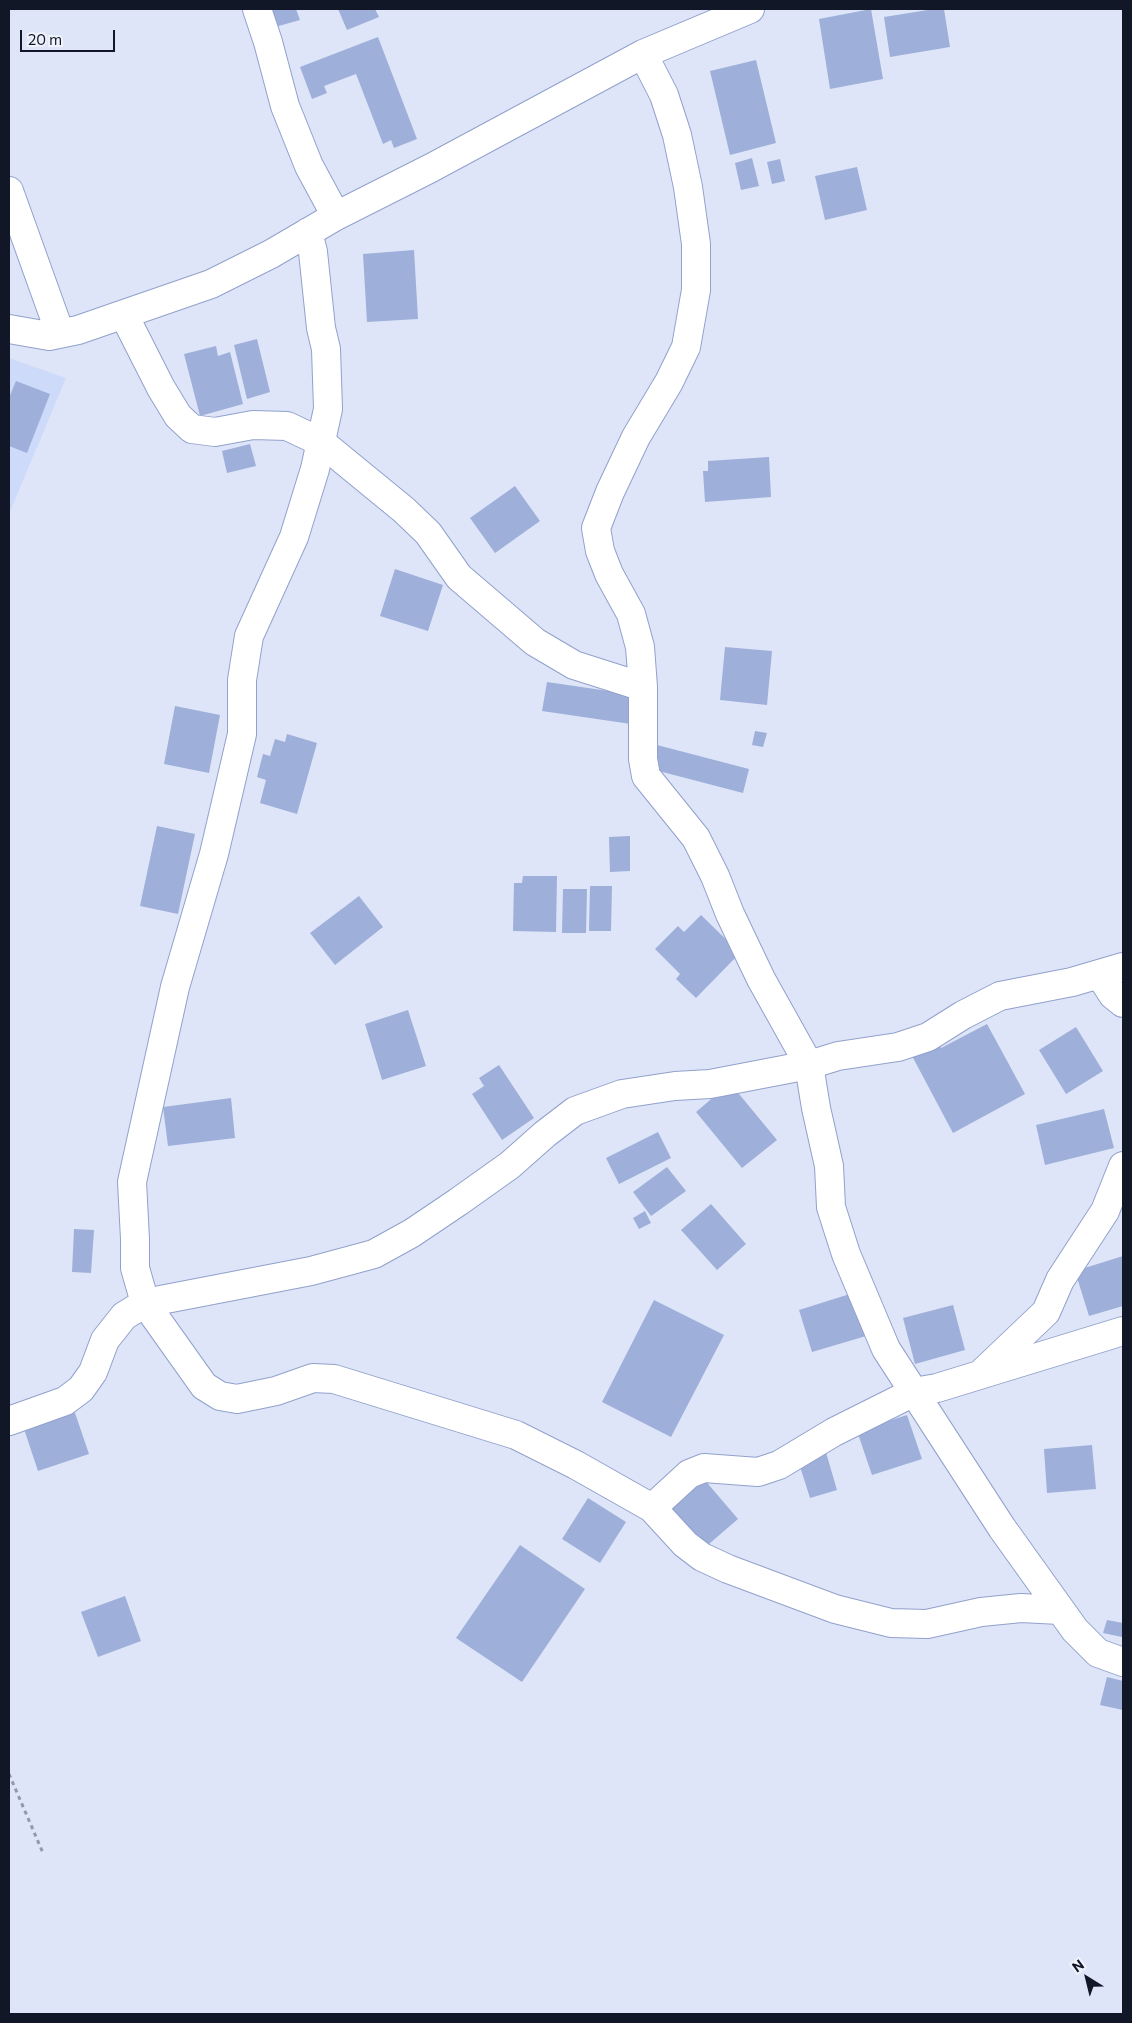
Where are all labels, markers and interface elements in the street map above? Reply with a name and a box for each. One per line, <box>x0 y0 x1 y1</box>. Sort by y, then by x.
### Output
scale bar <box>22 20 118 52</box>
text: 20 m <box>28 30 62 48</box>
north arrow <box>1062 1953 1112 2003</box>
text: N <box>1069 1955 1087 1975</box>

